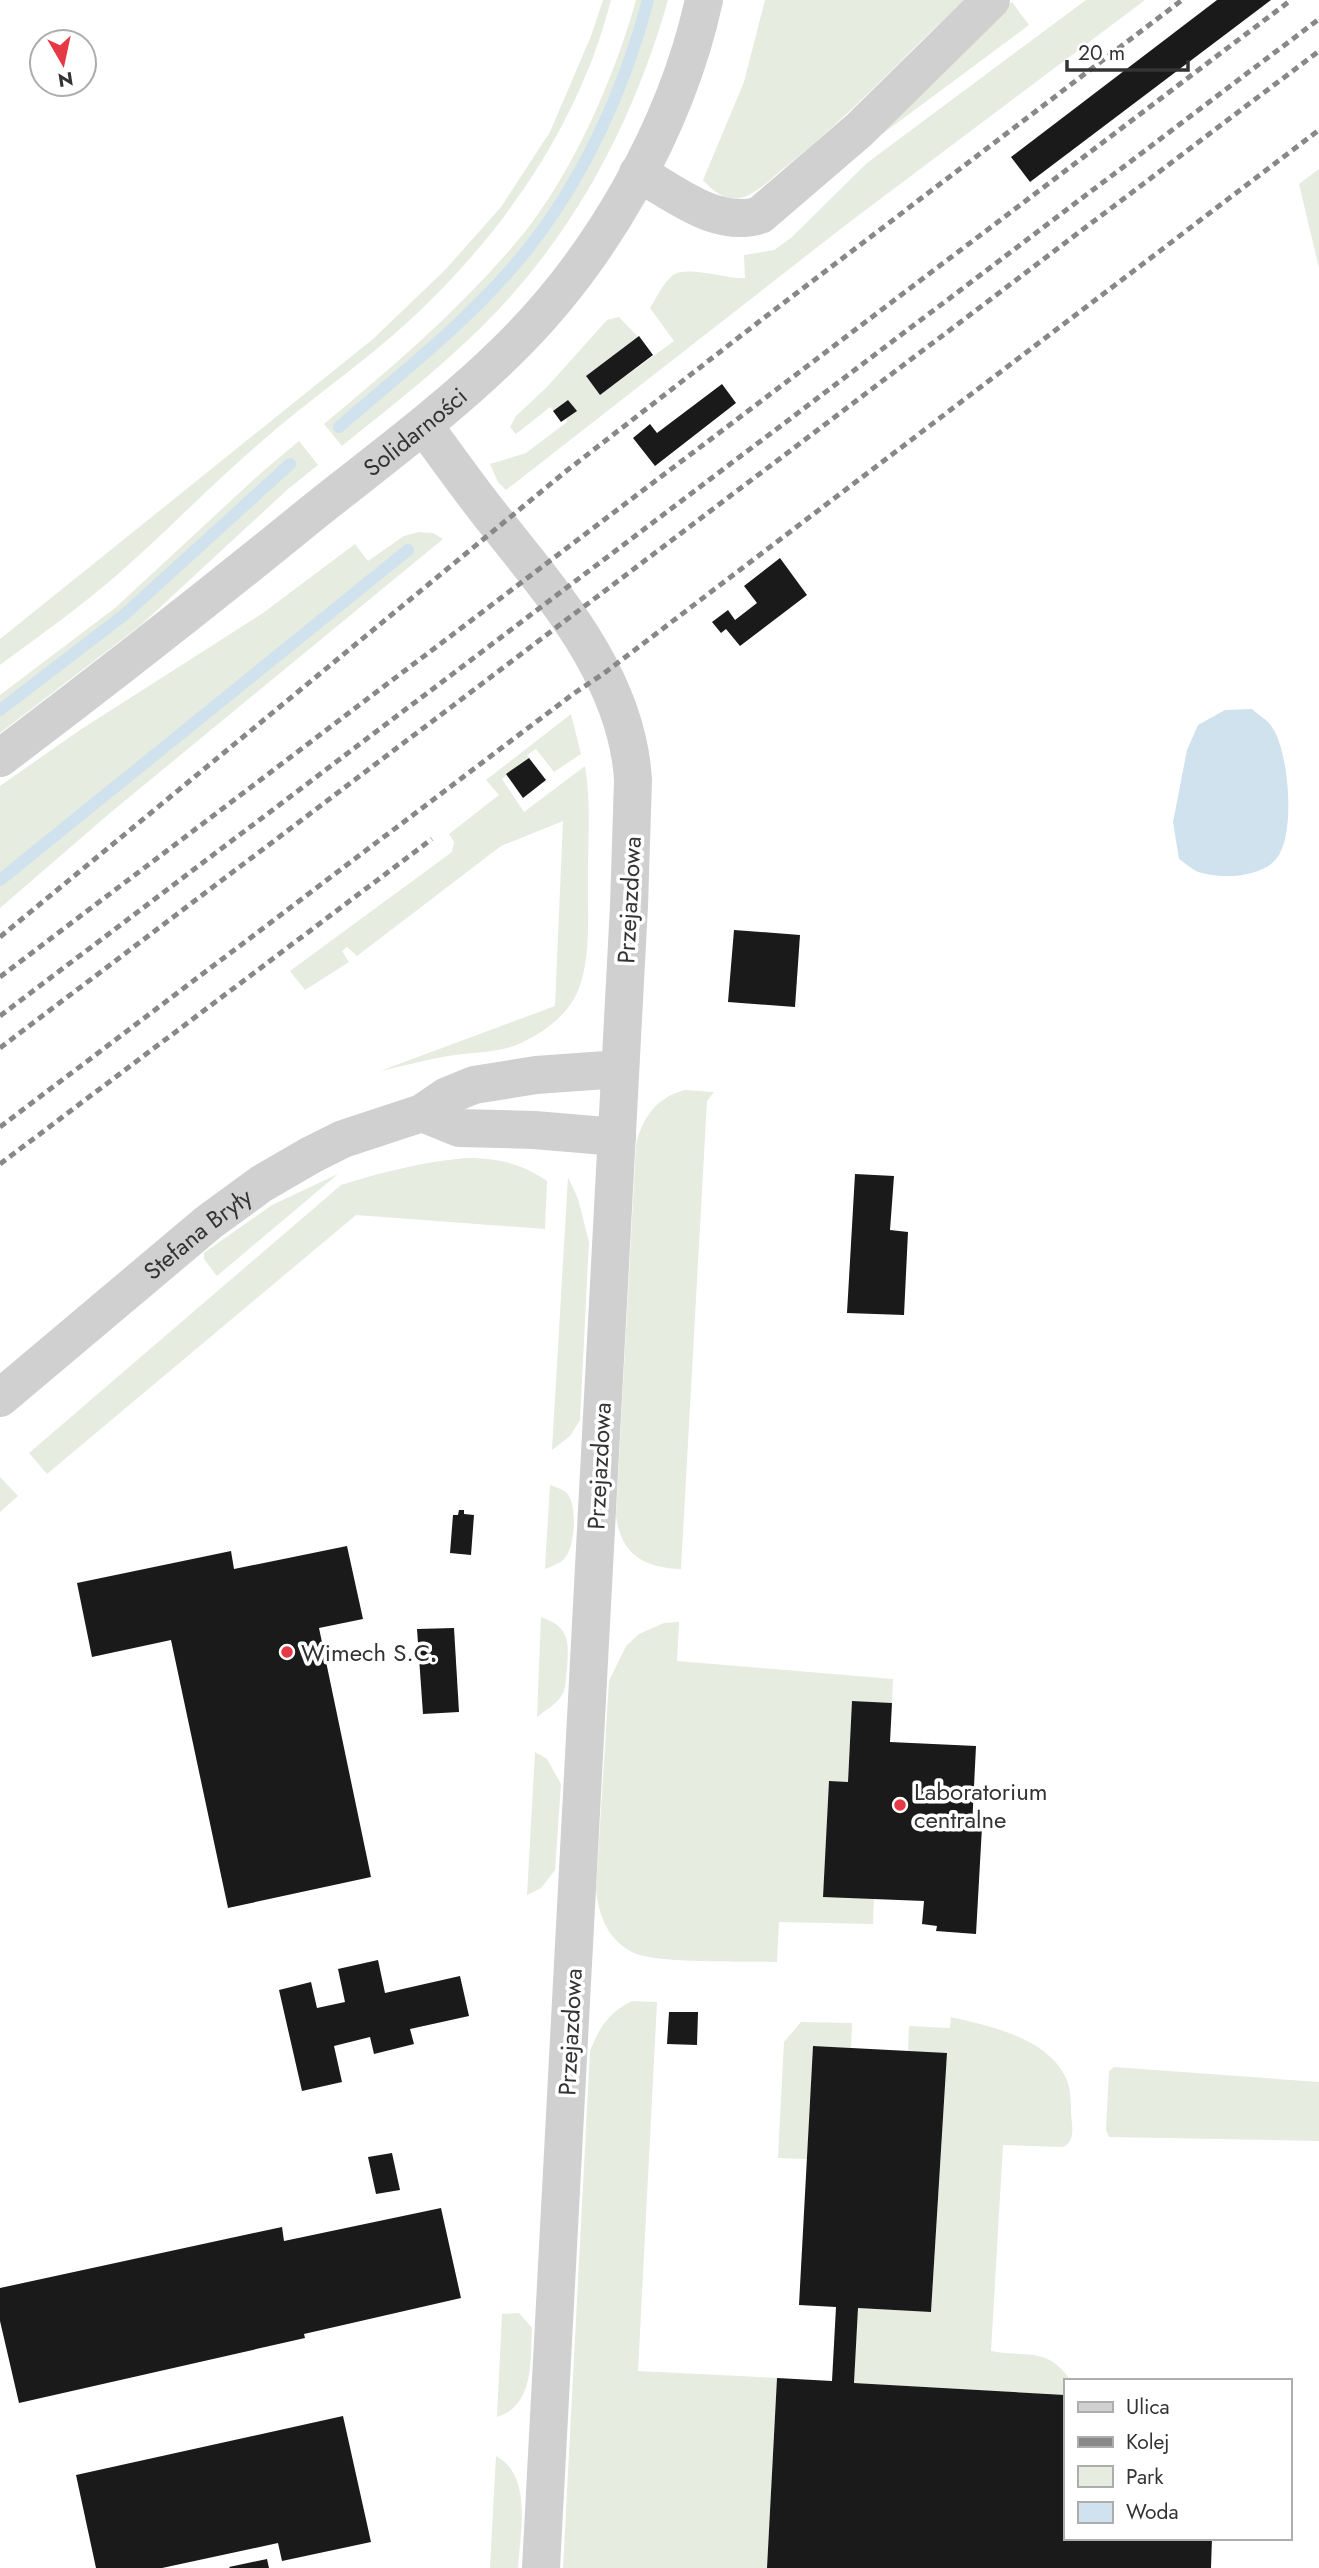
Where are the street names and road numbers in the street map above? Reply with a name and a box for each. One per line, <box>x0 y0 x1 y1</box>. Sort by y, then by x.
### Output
street label: Solidarności <box>356 379 474 484</box>
street label: Przejazdowa <box>608 835 650 965</box>
street label: Stefana Bryły <box>136 1179 259 1288</box>
street label: Przejazdowa <box>578 1401 620 1531</box>
street label: Przejazdowa <box>549 1967 591 2097</box>

